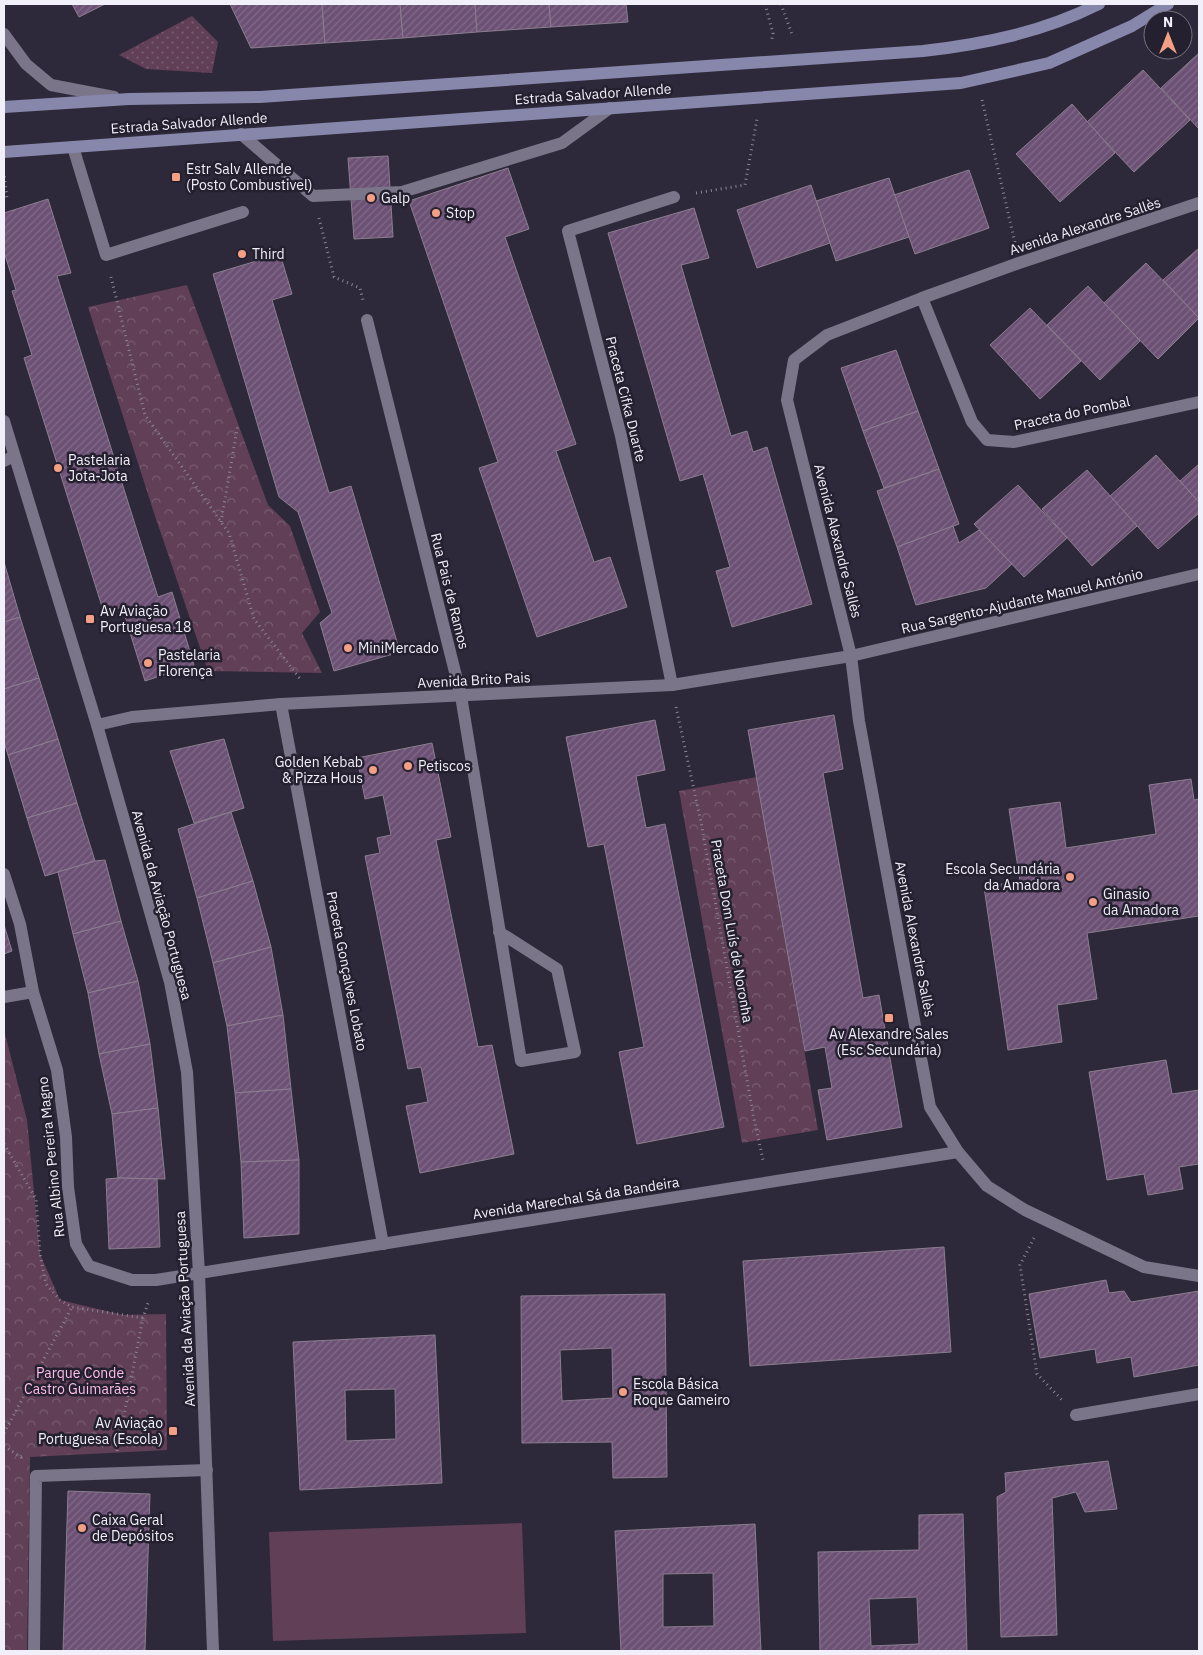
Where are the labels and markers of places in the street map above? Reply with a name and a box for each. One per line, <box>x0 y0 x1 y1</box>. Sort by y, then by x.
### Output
place label: Estr Salv Allende (Posto Combustivel) <box>186 160 312 194</box>
marker: Estr Salv Allende (Posto Combustivel) <box>170 171 182 183</box>
place label: Galp <box>381 189 410 207</box>
marker: Galp <box>365 192 377 204</box>
place label: Stop <box>446 204 475 222</box>
marker: Stop <box>430 207 442 219</box>
place label: Third <box>252 245 285 263</box>
marker: Third <box>236 248 248 260</box>
place label: Pastelaria Jota-Jota <box>68 451 131 485</box>
marker: Pastelaria Jota-Jota <box>52 462 64 474</box>
place label: Av Aviação Portuguesa 18 <box>100 602 191 636</box>
marker: Av Aviação Portuguesa 18 <box>84 613 96 625</box>
place label: MiniMercado <box>358 639 439 657</box>
marker: MiniMercado <box>342 642 354 654</box>
place label: Pastelaria Florença <box>158 646 221 680</box>
marker: Pastelaria Florença <box>142 657 154 669</box>
place label: Golden Kebab & Pizza Hous <box>275 753 363 787</box>
place label: Petiscos <box>418 757 471 775</box>
marker: Petiscos <box>402 760 414 772</box>
marker: Golden Kebab & Pizza Hous <box>367 764 379 776</box>
place label: Escola Secundária da Amadora <box>945 860 1061 894</box>
marker: Escola Secundária da Amadora <box>1064 871 1076 883</box>
place label: Ginasio da Amadora <box>1103 885 1180 919</box>
marker: Ginasio da Amadora <box>1087 896 1099 908</box>
marker: Av Alexandre Sales (Esc Secundária) <box>883 1012 895 1024</box>
place label: Av Alexandre Sales (Esc Secundária) <box>829 1025 949 1059</box>
place label: Escola Básica Roque Gameiro <box>633 1375 730 1409</box>
marker: Escola Básica Roque Gameiro <box>617 1386 629 1398</box>
place label: Av Aviação Portuguesa (Escola) <box>38 1414 163 1448</box>
marker: Av Aviação Portuguesa (Escola) <box>167 1425 179 1437</box>
place label: Caixa Geral de Depósitos <box>92 1511 174 1545</box>
marker: Caixa Geral de Depósitos <box>76 1522 88 1534</box>

